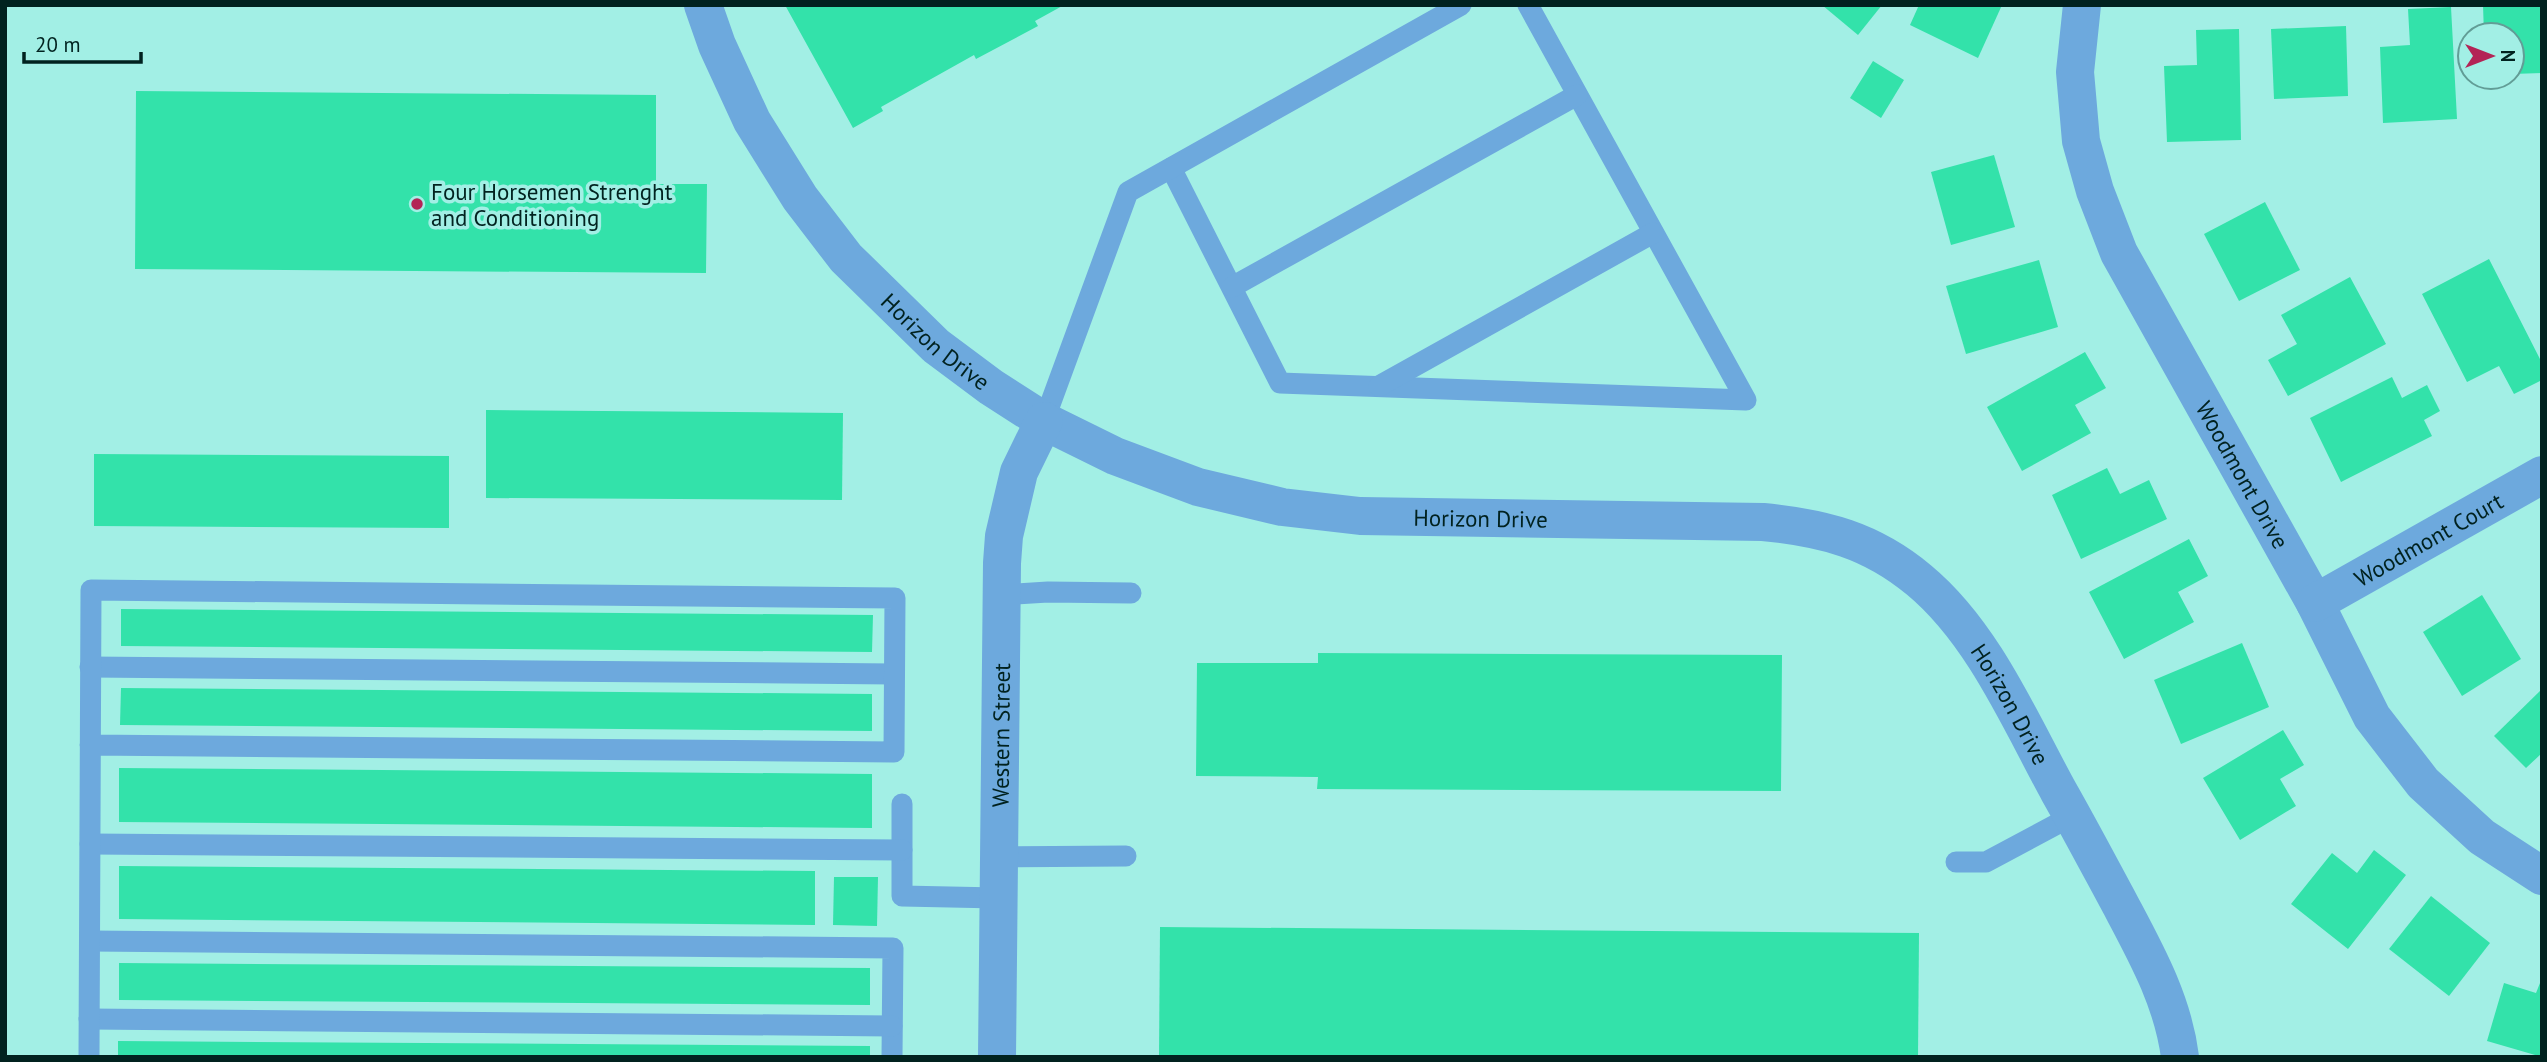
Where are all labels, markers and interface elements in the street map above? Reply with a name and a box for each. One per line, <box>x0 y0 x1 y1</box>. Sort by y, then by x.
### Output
scale bar <box>24 21 142 65</box>
north arrow <box>2456 21 2526 91</box>
text: 20 m <box>35 31 81 58</box>
text: N <box>2496 50 2520 62</box>
place label: Four Horsemen Strenght and Conditioning <box>431 177 673 232</box>
marker: Four Horsemen Strenght and Conditioning <box>409 196 425 212</box>
street label: Horizon Drive <box>875 286 996 396</box>
street label: Woodmont Drive <box>2190 396 2296 553</box>
street label: Woodmont Court <box>2349 486 2508 593</box>
street label: Horizon Drive <box>1413 502 1548 533</box>
street label: Horizon Drive <box>1965 638 2056 769</box>
street label: Western Street <box>985 663 1015 807</box>

